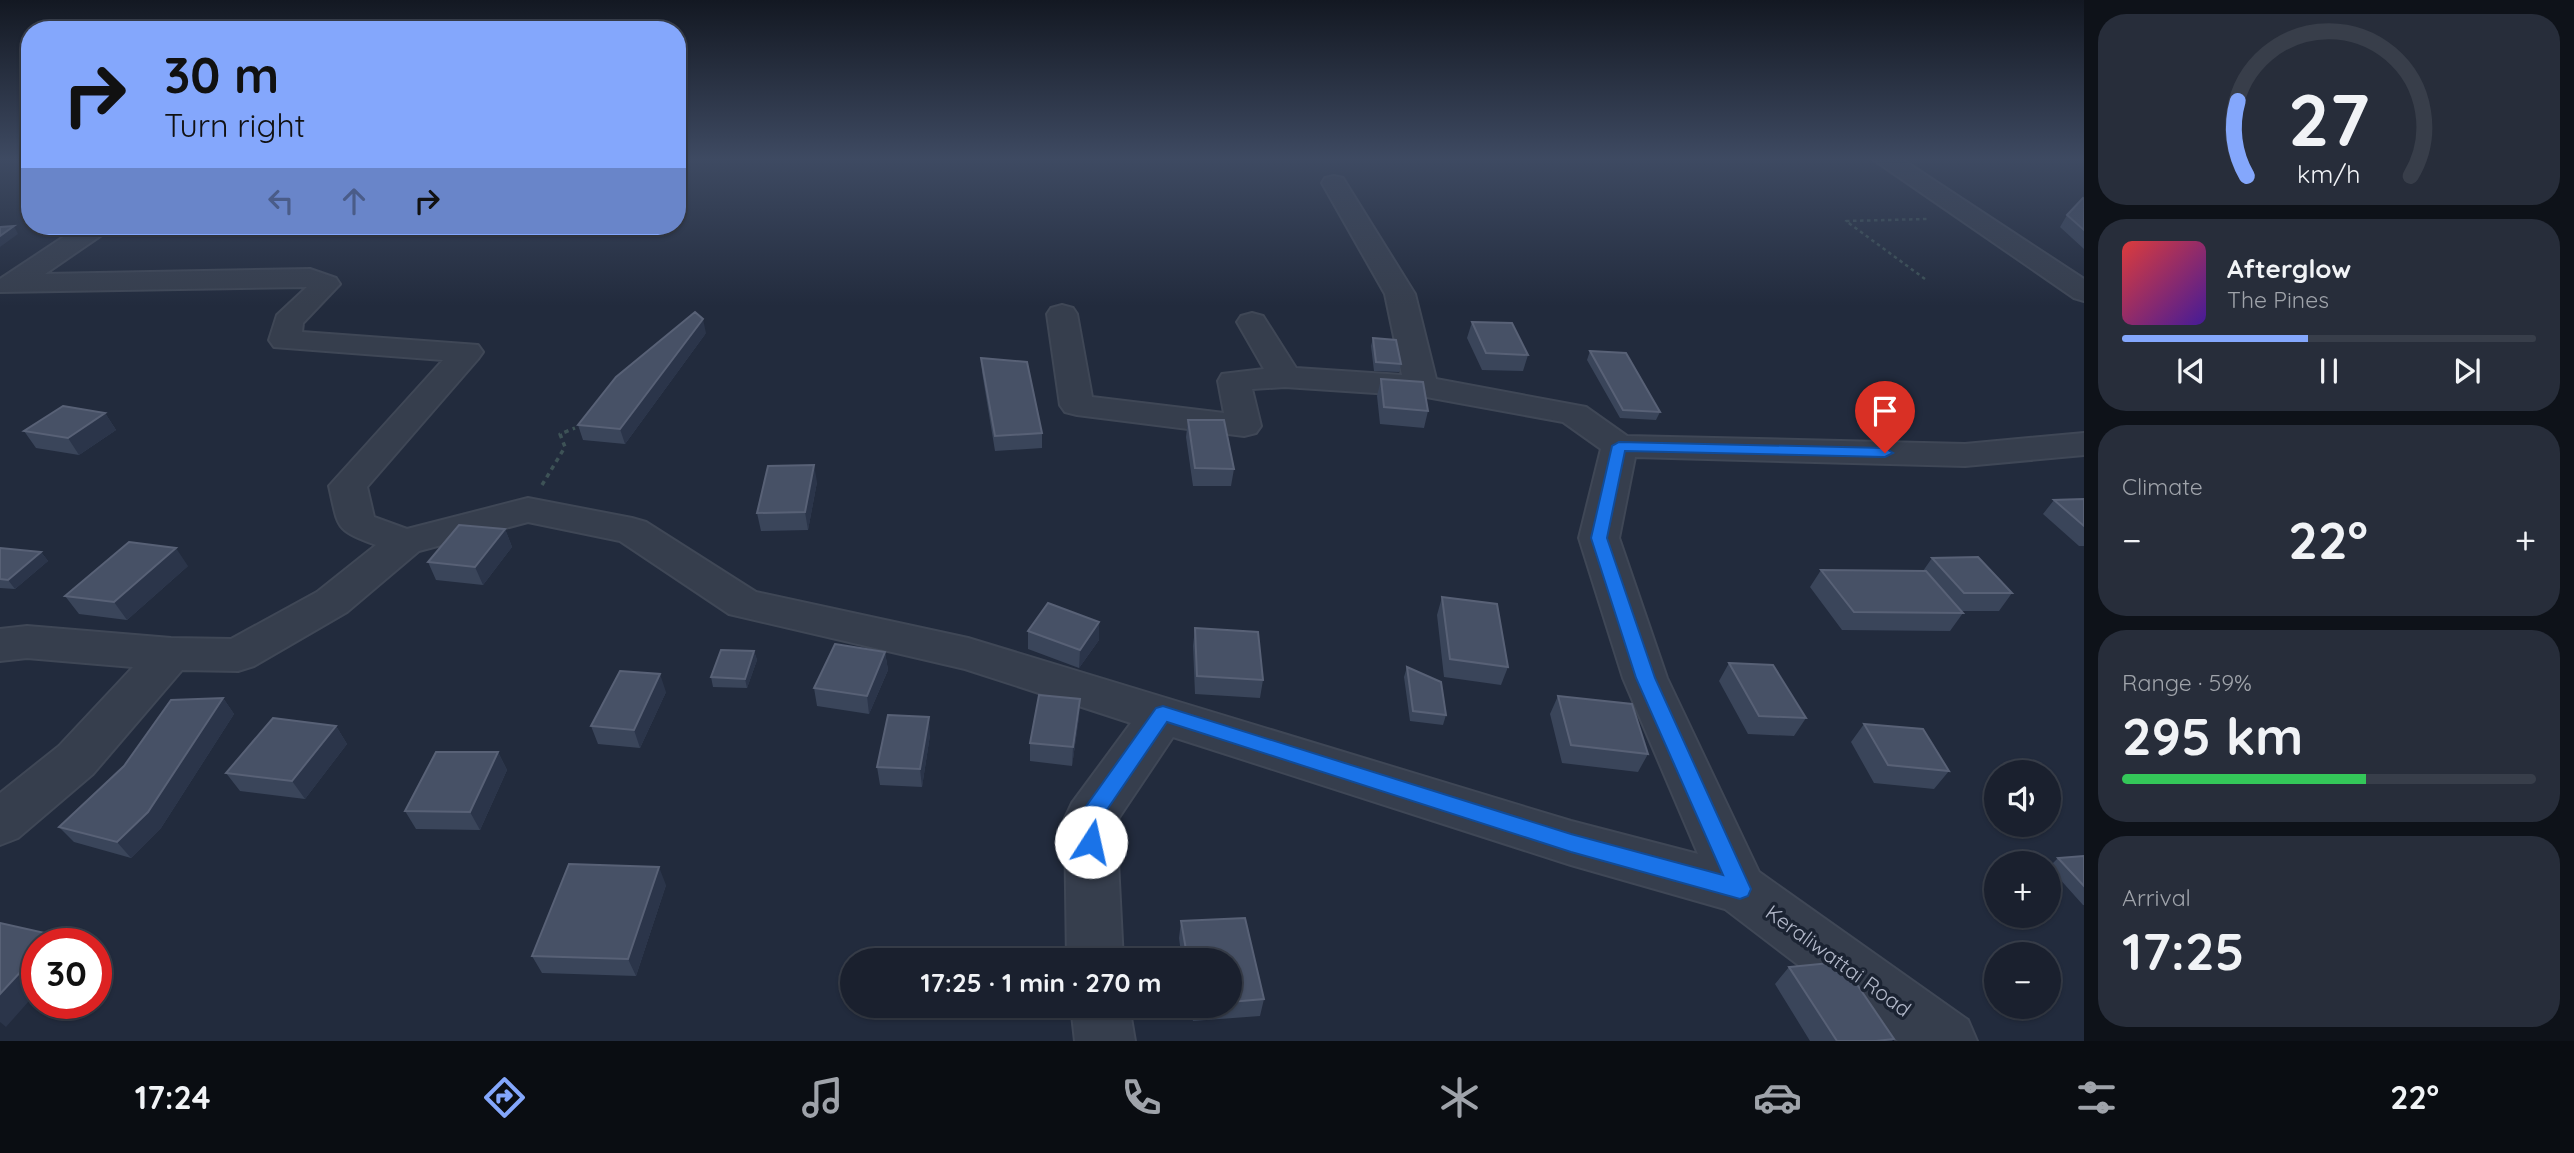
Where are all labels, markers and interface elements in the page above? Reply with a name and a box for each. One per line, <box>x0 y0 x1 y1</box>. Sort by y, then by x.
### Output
text: 30 m <box>164 44 279 105</box>
icon: right <box>49 49 140 140</box>
text: 27 <box>2288 73 2370 164</box>
text: Turn right <box>164 105 305 145</box>
text: km/h <box>2297 158 2361 189</box>
icon: left <box>262 182 300 220</box>
icon: ahead <box>335 182 373 220</box>
icon: right <box>408 182 446 220</box>
text: Afterglow <box>2227 252 2351 285</box>
text: The Pines <box>2227 285 2329 314</box>
icon: previous <box>2172 352 2210 390</box>
icon: pause <box>2310 352 2348 390</box>
icon: next <box>2448 352 2486 390</box>
pin <box>1855 381 1915 453</box>
icon: arrive <box>1866 392 1904 430</box>
text: Climate <box>2122 472 2203 501</box>
text: 22° <box>2288 507 2368 572</box>
text: − <box>2122 516 2142 564</box>
text: + <box>2515 516 2536 564</box>
text: Range · 59% <box>2122 668 2252 697</box>
text: 295 km <box>2122 703 2303 768</box>
map controls <box>1984 760 2061 1019</box>
button: sound <box>1984 760 2061 837</box>
position arrow <box>1054 805 1128 879</box>
button: + <box>1984 851 2061 928</box>
text: Arrival <box>2122 883 2191 912</box>
street label: Keraliwattai Road <box>1761 899 1916 1022</box>
text: 17:25 <box>2122 918 2245 983</box>
speed limit sign: 30 <box>21 928 112 1019</box>
button: − <box>1984 942 2061 1019</box>
text: 17:25 · 1 min · 270 m <box>920 966 1162 999</box>
icon: directions <box>480 1073 529 1122</box>
icon: music <box>798 1073 847 1122</box>
icon: phone <box>1117 1073 1166 1122</box>
icon: climate <box>1435 1073 1484 1122</box>
icon: car <box>1753 1073 1802 1122</box>
icon: filters <box>2072 1073 2121 1122</box>
text: 17:24 <box>135 1077 210 1117</box>
text: 22° <box>2390 1077 2439 1117</box>

